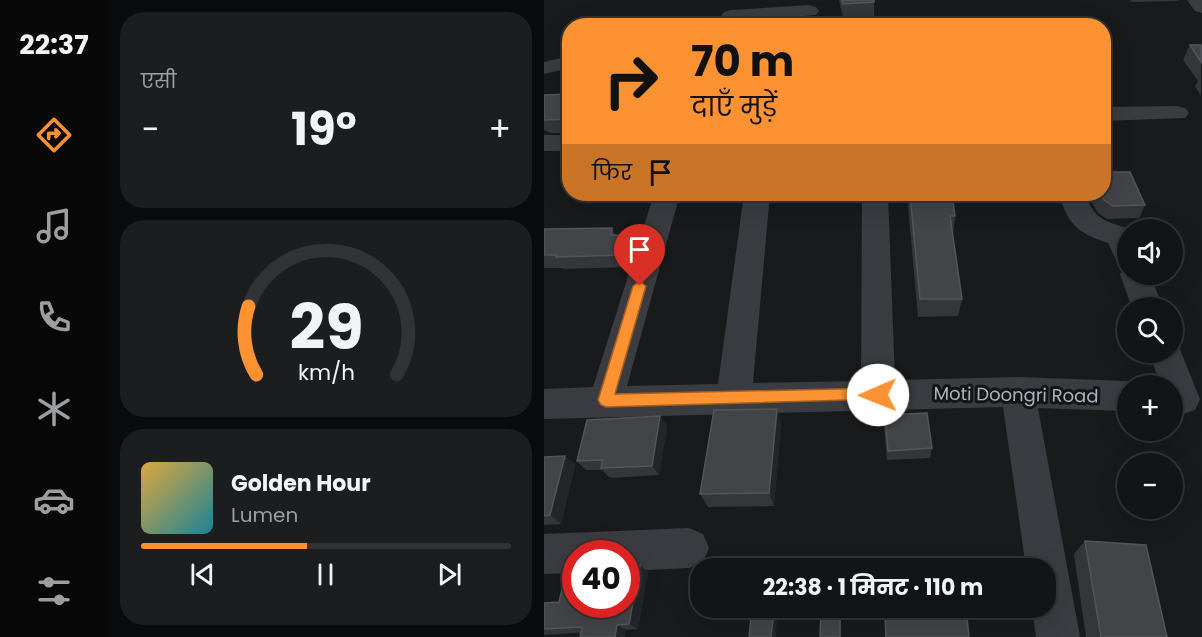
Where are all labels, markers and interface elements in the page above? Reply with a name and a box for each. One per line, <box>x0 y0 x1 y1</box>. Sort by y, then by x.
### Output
text: 22:37 <box>19 26 89 63</box>
text: 70 m <box>691 32 794 91</box>
icon: right <box>592 42 670 120</box>
text: एसी <box>141 67 176 95</box>
text: दाएँ मुड़ें <box>691 88 777 125</box>
text: 19° <box>291 98 357 161</box>
text: − <box>141 106 159 153</box>
text: + <box>488 106 511 153</box>
icon: directions <box>33 114 75 156</box>
icon: arrive <box>644 156 677 189</box>
text: फिर <box>592 157 632 188</box>
icon: music <box>33 205 75 247</box>
map controls <box>1117 219 1183 519</box>
button: sound <box>1117 219 1183 285</box>
pin <box>614 224 665 286</box>
icon: arrive <box>623 233 656 266</box>
text: 29 <box>289 284 363 372</box>
icon: phone <box>33 296 75 338</box>
button: search <box>1117 297 1183 363</box>
text: km/h <box>297 358 355 389</box>
position arrow <box>846 363 910 427</box>
button: + <box>1117 375 1183 441</box>
street label: Moti Doongri Road <box>933 381 1099 408</box>
icon: climate <box>33 388 75 430</box>
button: − <box>1117 453 1183 519</box>
text: Golden Hour <box>231 468 371 499</box>
icon: car <box>33 479 75 521</box>
text: Lumen <box>231 501 298 529</box>
speed limit sign: 40 <box>562 540 640 618</box>
icon: previous <box>186 558 219 591</box>
icon: pause <box>309 558 342 591</box>
icon: next <box>433 558 466 591</box>
icon: filters <box>33 570 75 612</box>
text: 22:38 · 1 मिनट · 110 m <box>763 572 983 603</box>

